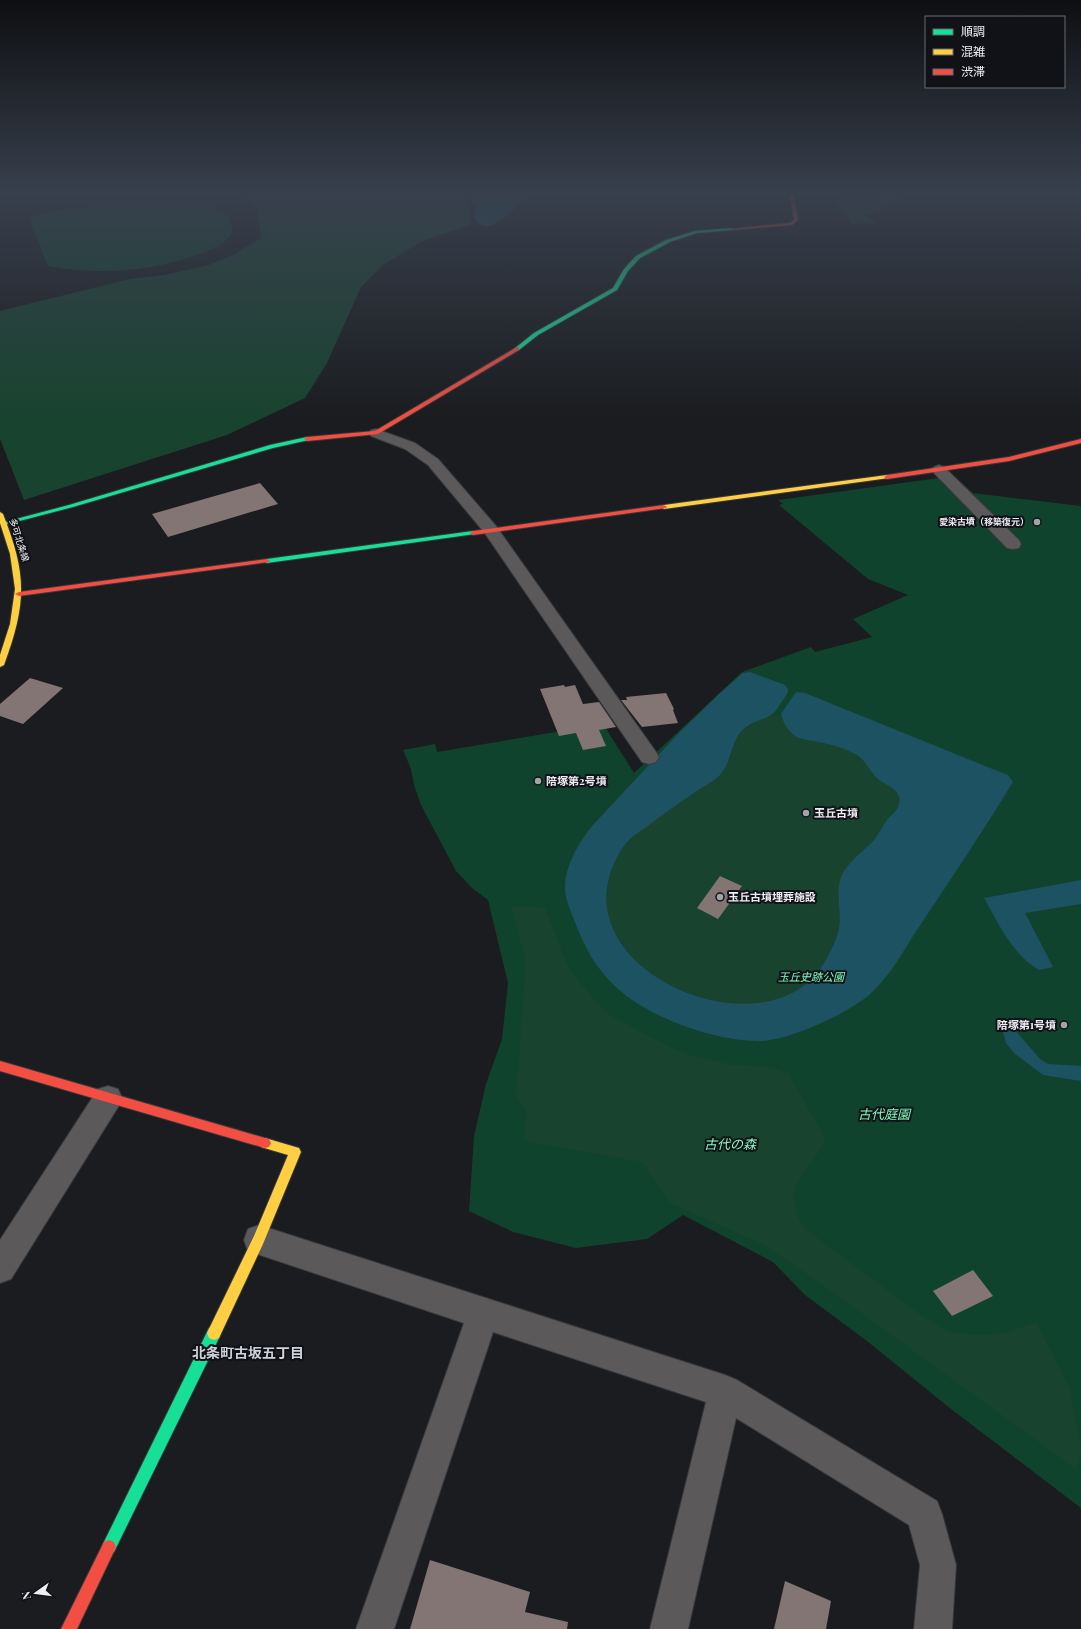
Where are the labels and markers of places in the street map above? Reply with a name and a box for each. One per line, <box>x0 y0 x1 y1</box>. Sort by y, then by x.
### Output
place label: 愛染古墳（移築復元） <box>939 515 1029 527</box>
marker: 愛染古墳（移築復元） <box>1032 517 1042 527</box>
place label: 陪塚第2号墳 <box>546 773 607 788</box>
marker: 陪塚第2号墳 <box>533 776 543 786</box>
place label: 玉丘古墳 <box>814 805 858 820</box>
marker: 玉丘古墳 <box>801 808 811 818</box>
place label: 玉丘古墳埋葬施設 <box>728 889 816 904</box>
marker: 玉丘古墳埋葬施設 <box>715 892 725 902</box>
place label: 陪塚第1号墳 <box>997 1017 1056 1032</box>
marker: 陪塚第1号墳 <box>1059 1020 1069 1030</box>

